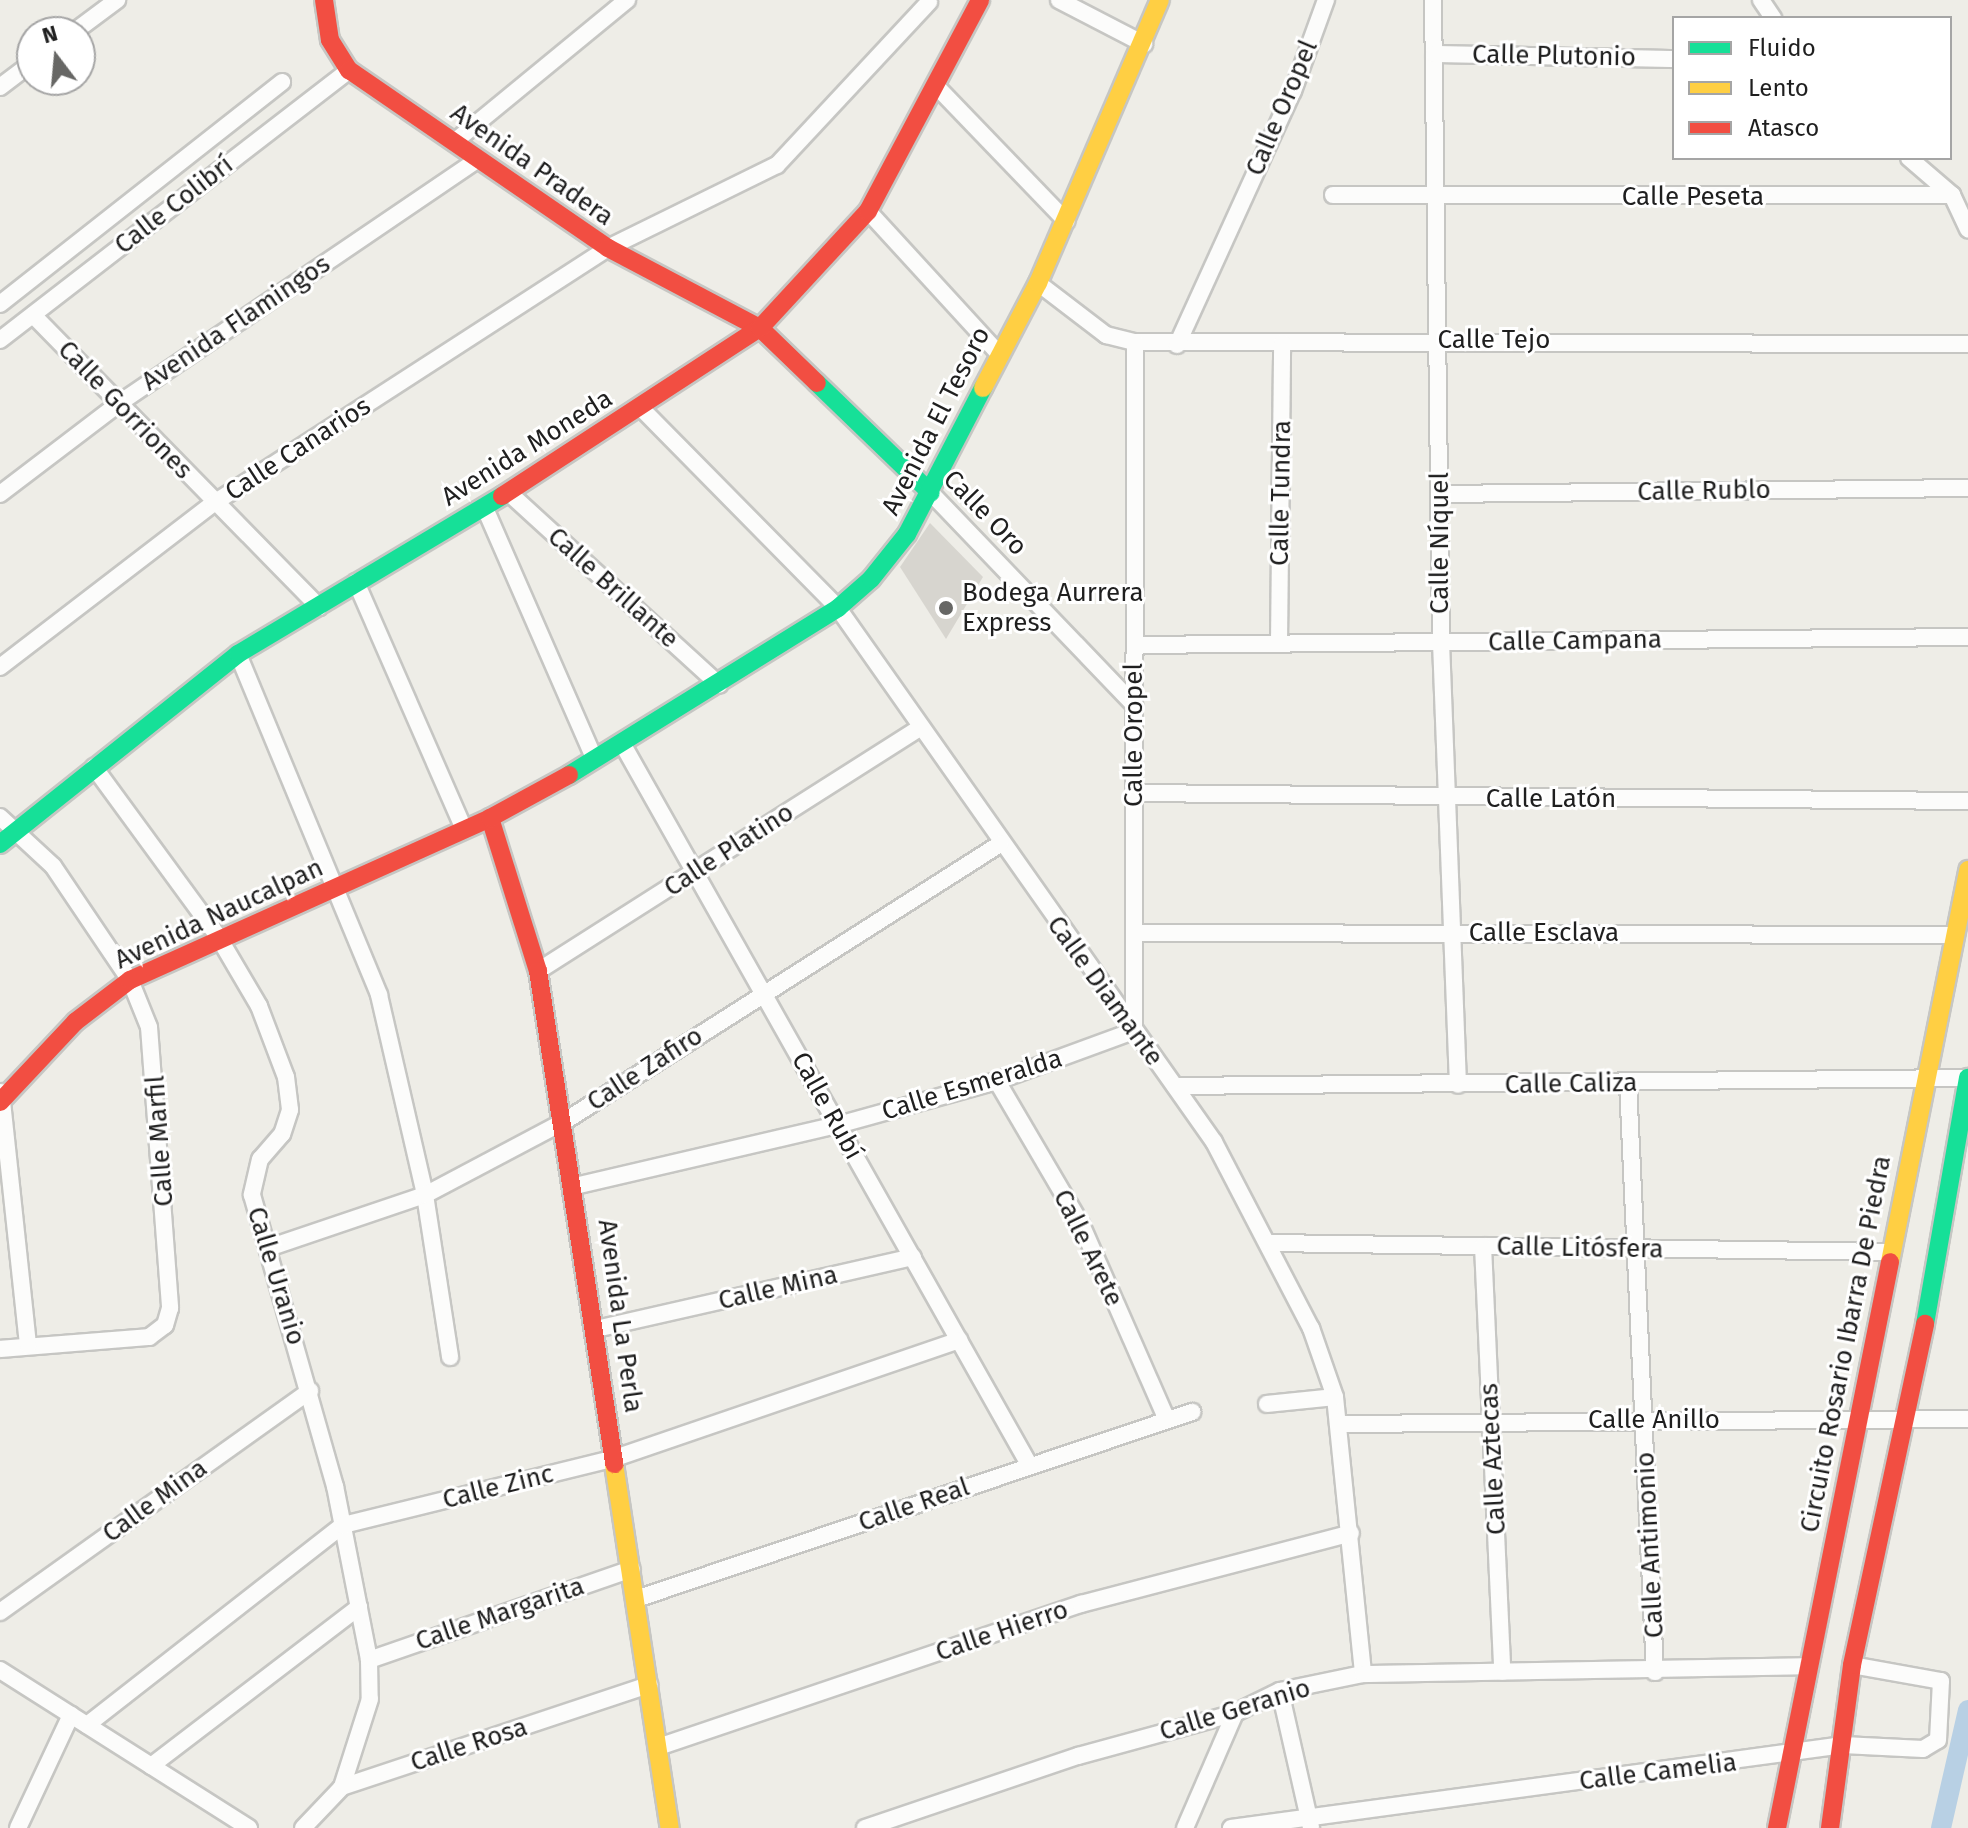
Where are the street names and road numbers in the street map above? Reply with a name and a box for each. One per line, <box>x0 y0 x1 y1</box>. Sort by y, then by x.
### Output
street label: Calle Oropel <box>1240 36 1324 180</box>
street label: Calle Plutonio <box>1472 39 1636 73</box>
street label: Avenida Pradera <box>445 97 619 233</box>
street label: Calle Colibrí <box>109 149 239 261</box>
street label: Calle Peseta <box>1622 181 1764 213</box>
street label: Avenida Flamingos <box>136 248 336 398</box>
street label: Avenida El Tesoro <box>875 322 997 520</box>
street label: Calle Tejo <box>1438 324 1550 356</box>
street label: Calle Gorriones <box>51 334 199 486</box>
street label: Avenida Moneda <box>436 383 618 513</box>
street label: Calle Canarios <box>220 390 376 508</box>
street label: Calle Tundra <box>1264 420 1298 566</box>
street label: Calle Oro <box>937 464 1033 562</box>
street label: Calle Níquel <box>1424 472 1456 614</box>
street label: Calle Rublo <box>1637 474 1771 508</box>
street label: Calle Brillante <box>541 521 685 655</box>
street label: Calle Campana <box>1488 624 1662 658</box>
street label: Calle Oropel <box>1118 663 1150 807</box>
street label: Calle Latón <box>1486 783 1616 815</box>
street label: Calle Platino <box>658 797 800 903</box>
street label: Avenida Naucalpan <box>110 852 328 976</box>
street label: Calle Diamante <box>1040 910 1170 1072</box>
street label: Calle Esclava <box>1469 917 1619 949</box>
street label: Calle Zafiro <box>582 1020 708 1118</box>
street label: Calle Esmeralda <box>878 1043 1066 1127</box>
street label: Calle Rubí <box>785 1047 869 1165</box>
street label: Calle Caliza <box>1504 1067 1638 1101</box>
street label: Calle Marfil <box>140 1074 180 1208</box>
street label: Circuito Rosario Ibarra De Piedra <box>1794 1153 1898 1535</box>
street label: Calle Arete <box>1046 1185 1130 1311</box>
street label: Calle Uranio <box>240 1203 312 1349</box>
street label: Avenida La Perla <box>591 1217 649 1415</box>
street label: Calle Litósfera <box>1496 1231 1664 1265</box>
street label: Calle Mina <box>715 1259 841 1317</box>
street label: Calle Aztecas <box>1473 1382 1513 1536</box>
street label: Calle Anillo <box>1588 1404 1720 1436</box>
street label: Calle Antimonio <box>1630 1451 1670 1639</box>
street label: Calle Mina <box>97 1453 213 1549</box>
street label: Calle Zinc <box>439 1458 557 1516</box>
street label: Calle Real <box>855 1472 973 1538</box>
street label: Calle Margarita <box>412 1571 588 1657</box>
street label: Calle Hierro <box>932 1594 1072 1668</box>
street label: Calle Geranio <box>1156 1672 1314 1748</box>
street label: Calle Rosa <box>407 1711 531 1779</box>
street label: Calle Camelia <box>1578 1747 1738 1797</box>

